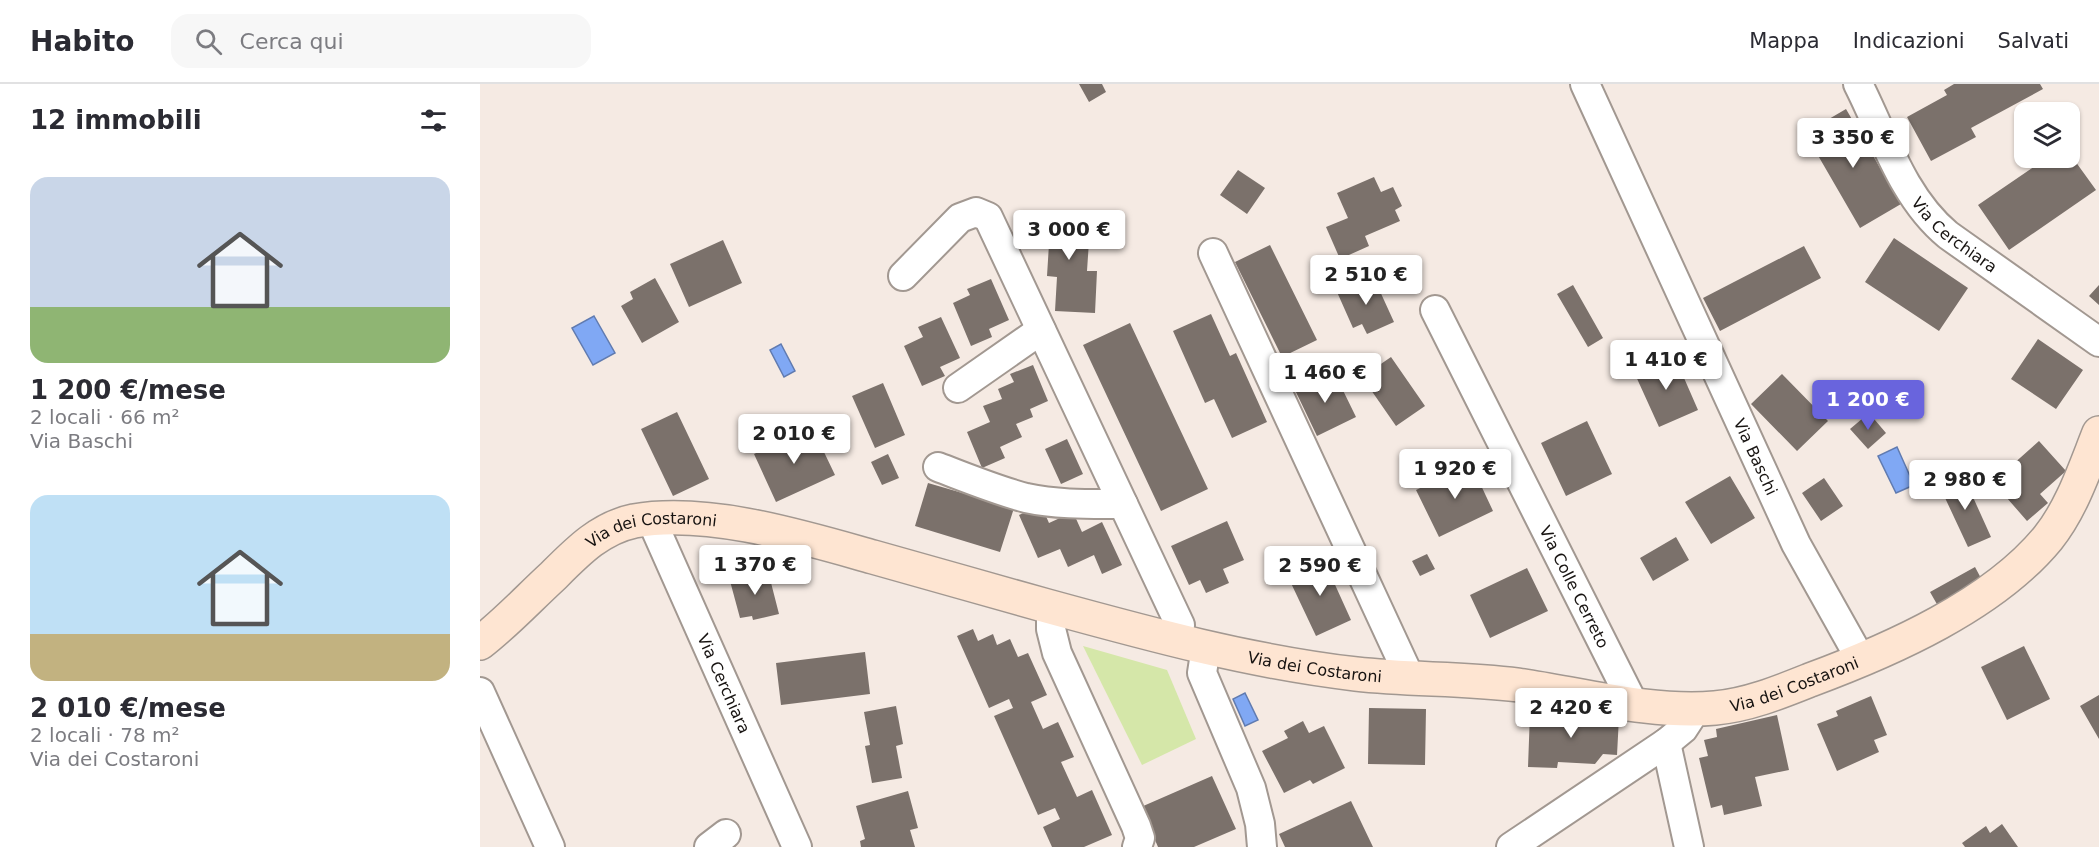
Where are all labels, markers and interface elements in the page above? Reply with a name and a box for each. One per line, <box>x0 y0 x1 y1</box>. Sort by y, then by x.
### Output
search box <box>171 14 591 68</box>
text: Habito <box>30 25 135 58</box>
icon: search <box>192 25 225 58</box>
text: Cerca qui <box>240 29 344 54</box>
text: Mappa <box>1749 29 1820 53</box>
text: Indicazioni <box>1853 29 1965 53</box>
text: Salvati <box>1998 29 2069 53</box>
map controls <box>2014 102 2080 168</box>
button: layers <box>2014 102 2080 168</box>
icon: filters <box>417 104 450 137</box>
text: 12 immobili <box>30 105 202 135</box>
pin: 3 350 € <box>1798 118 1908 169</box>
text: 3 350 € <box>1811 125 1895 149</box>
street label: Via Cerchiara <box>1907 194 2001 277</box>
pin: 3 000 € <box>1014 210 1124 261</box>
icon: home <box>186 216 294 324</box>
text: 3 000 € <box>1027 217 1111 241</box>
pin: 2 510 € <box>1311 255 1421 306</box>
text: 2 510 € <box>1324 262 1408 286</box>
pin: 1 410 € <box>1611 340 1721 391</box>
text: 1 410 € <box>1624 347 1708 371</box>
pin: 1 460 € <box>1270 353 1380 404</box>
text: 1 460 € <box>1283 360 1367 384</box>
text: 1 200 €/mese <box>30 375 226 405</box>
pin: 1 200 € <box>1813 380 1923 431</box>
text: 1 200 € <box>1826 387 1910 411</box>
text: 2 locali · 66 m² <box>30 405 180 429</box>
pin: 2 010 € <box>739 414 849 465</box>
street label: Via Baschi <box>1730 415 1781 498</box>
text: 2 010 € <box>752 421 836 445</box>
text: Via Baschi <box>30 429 133 453</box>
pin: 1 920 € <box>1400 449 1510 500</box>
text: 1 920 € <box>1413 456 1497 480</box>
pin: 2 980 € <box>1910 460 2020 511</box>
text: 2 980 € <box>1923 467 2007 491</box>
street label: Via dei Costaroni <box>582 509 718 552</box>
street label: Via Colle Cerreto <box>1535 523 1613 651</box>
icon: home <box>186 534 294 642</box>
pin: 1 370 € <box>700 545 810 596</box>
pin: 2 590 € <box>1265 546 1375 597</box>
text: 1 370 € <box>713 552 797 576</box>
text: 2 590 € <box>1278 553 1362 577</box>
street label: Via Cerchiara <box>693 631 754 736</box>
street label: Via dei Costaroni <box>1246 648 1383 686</box>
street label: Via dei Costaroni <box>1728 653 1862 716</box>
pin: 2 420 € <box>1516 688 1626 739</box>
text: 2 010 €/mese <box>30 693 226 723</box>
text: 2 420 € <box>1529 695 1613 719</box>
text: 2 locali · 78 m² <box>30 723 180 747</box>
text: Via dei Costaroni <box>30 747 199 771</box>

